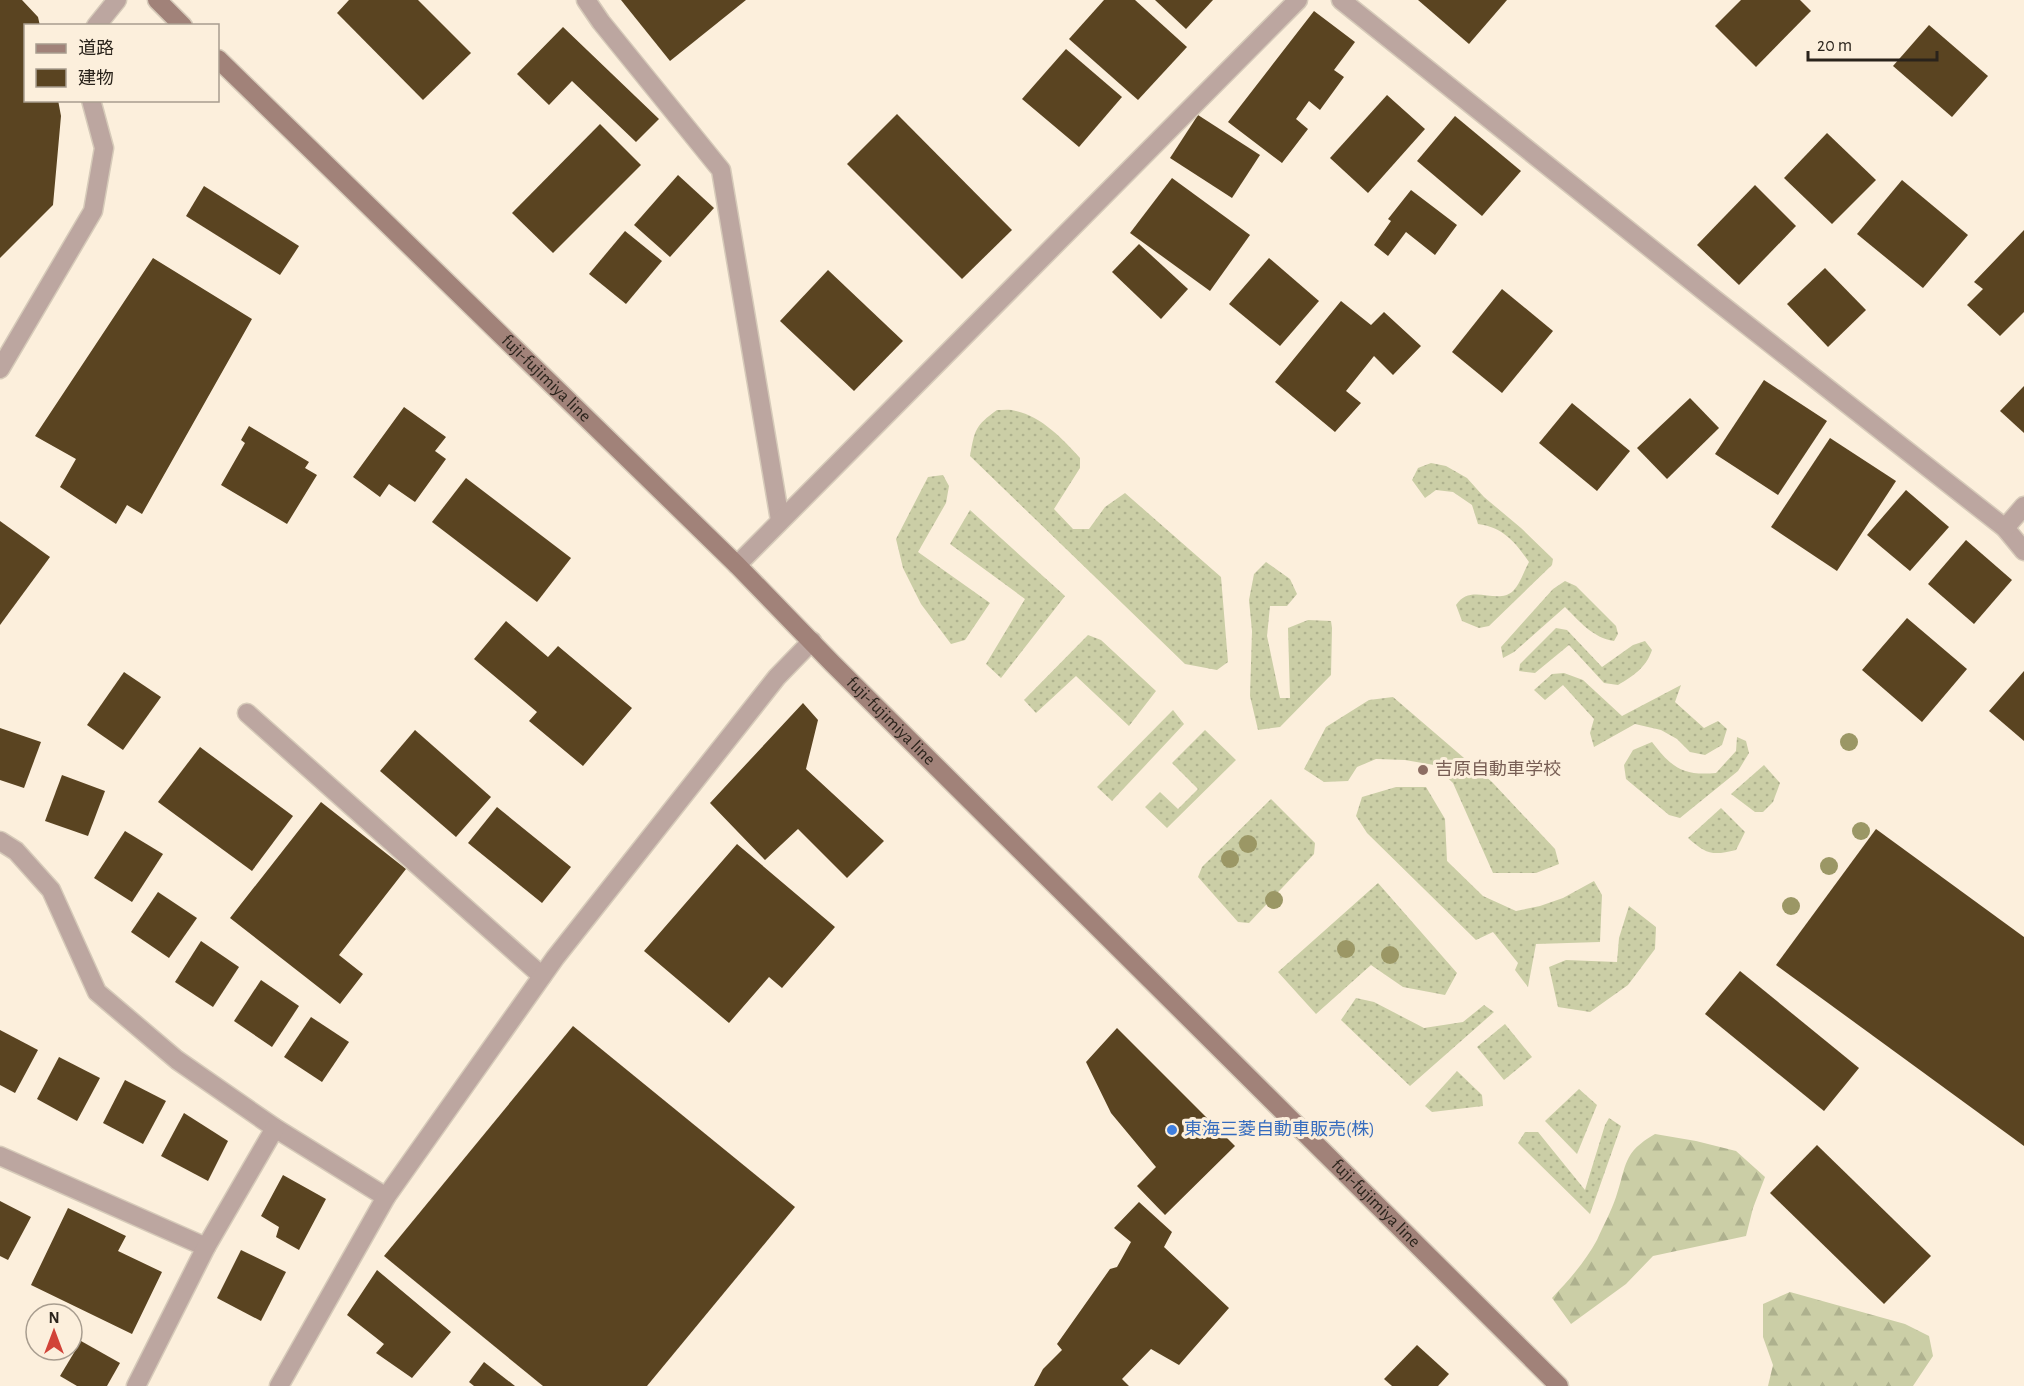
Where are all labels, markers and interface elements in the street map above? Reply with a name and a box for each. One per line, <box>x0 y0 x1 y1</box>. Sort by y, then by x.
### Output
legend <box>24 24 219 102</box>
scale bar <box>1808 24 1937 62</box>
text: 20 m <box>1817 37 1852 55</box>
text: 道路 <box>78 38 114 58</box>
text: 建物 <box>78 68 114 88</box>
street label: fuji-fujimiya line <box>498 331 594 426</box>
street label: fuji-fujimiya line <box>843 674 938 769</box>
place label: 吉原自動車学校 <box>1435 759 1561 779</box>
marker: 吉原自動車学校 <box>1416 763 1430 777</box>
place label: 東海三菱自動車販売(株) <box>1184 1119 1375 1139</box>
marker: 東海三菱自動車販売(株) <box>1165 1123 1179 1137</box>
street label: fuji-fujimiya line <box>1328 1156 1423 1251</box>
north arrow <box>24 1302 84 1362</box>
text: N <box>48 1310 60 1326</box>

